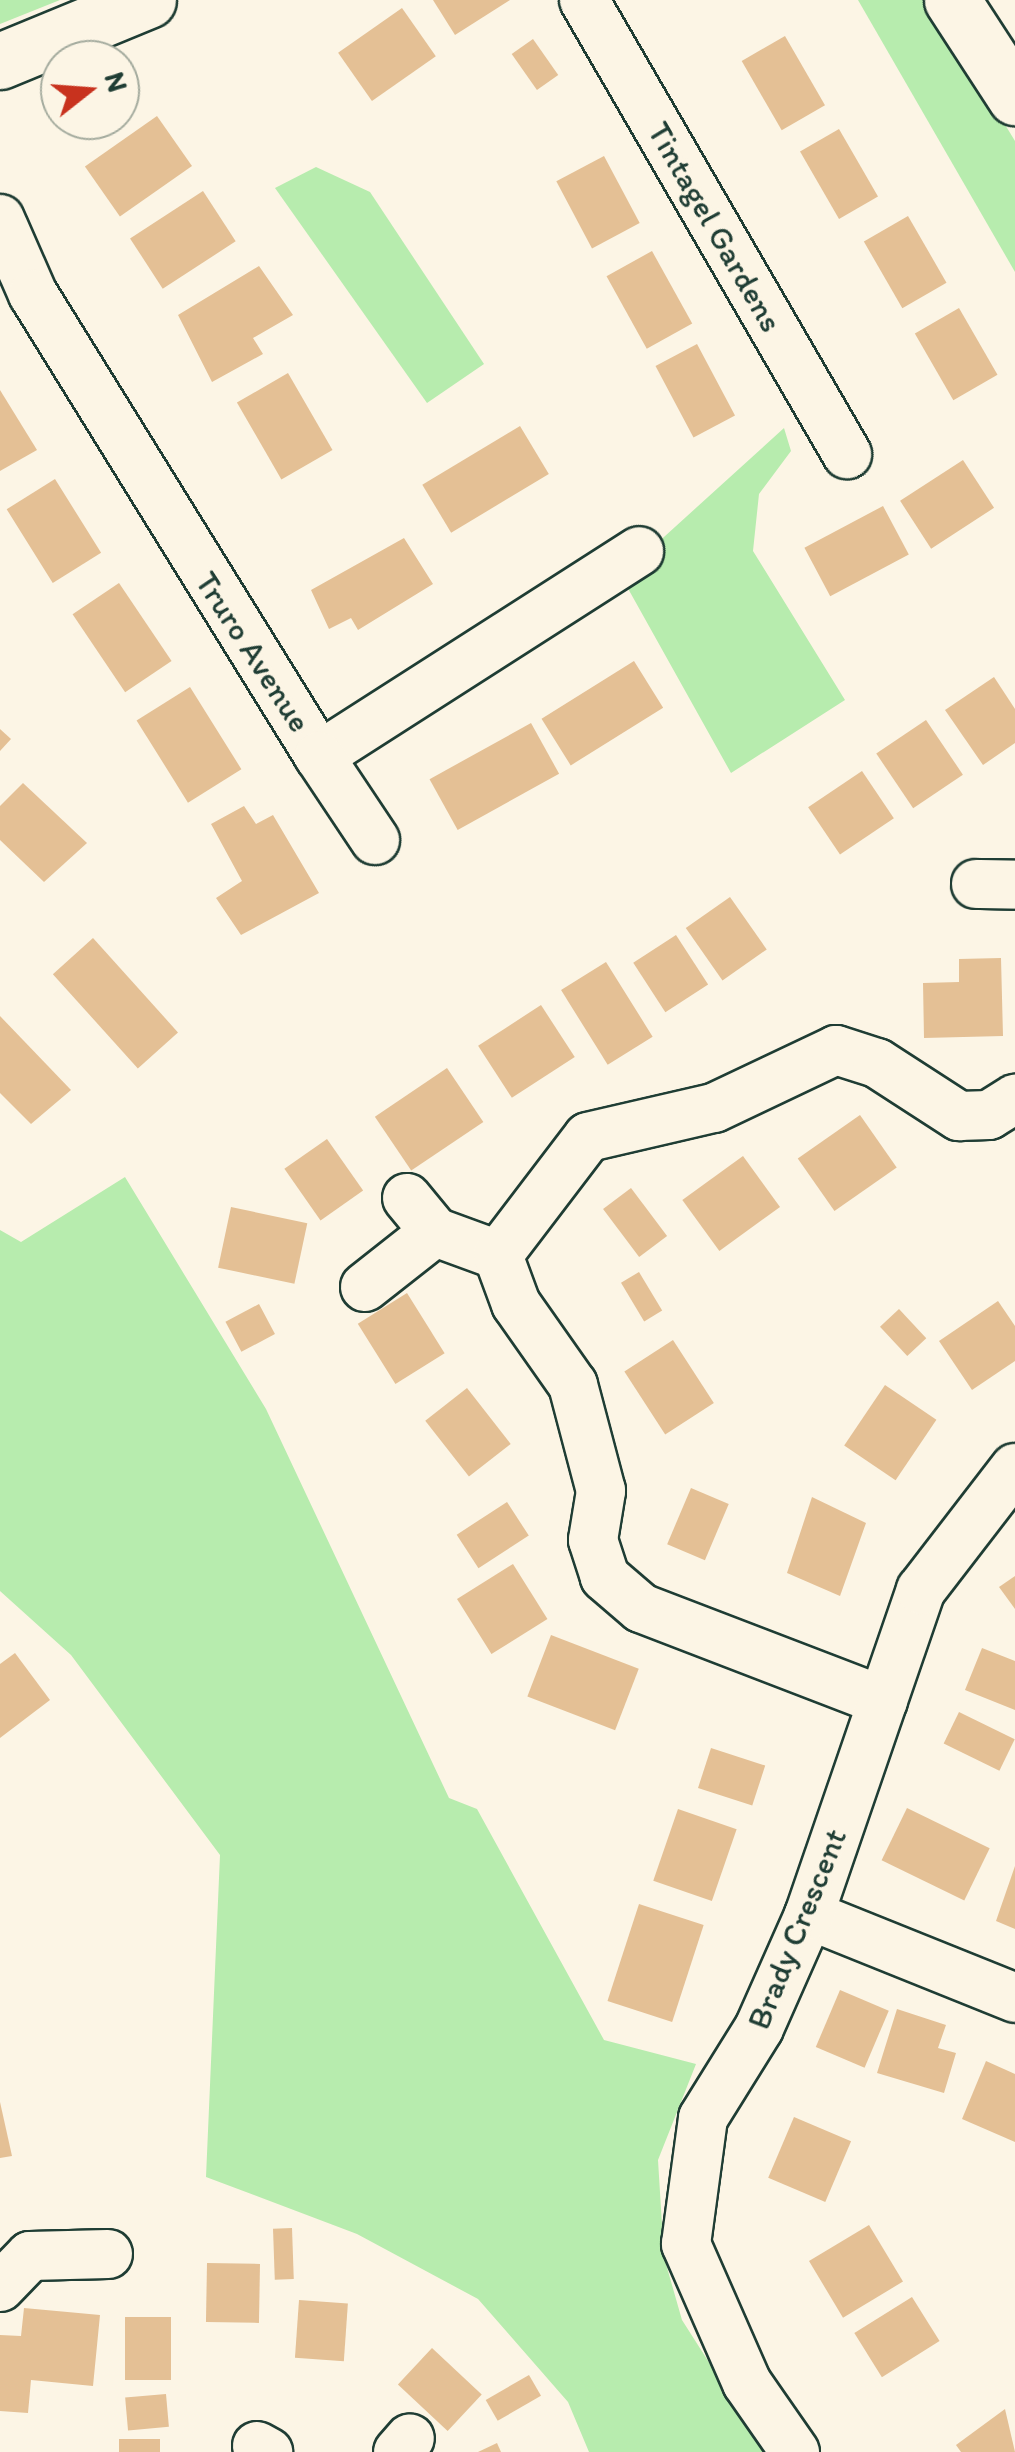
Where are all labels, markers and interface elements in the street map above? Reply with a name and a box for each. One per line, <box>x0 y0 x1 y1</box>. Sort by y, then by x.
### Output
north arrow <box>40 40 140 140</box>
text: N <box>98 68 136 96</box>
street label: Tintagel Gardens <box>639 115 791 339</box>
street label: Truro Avenue <box>187 565 319 739</box>
street label: Brady Crescent <box>739 1823 855 2035</box>

